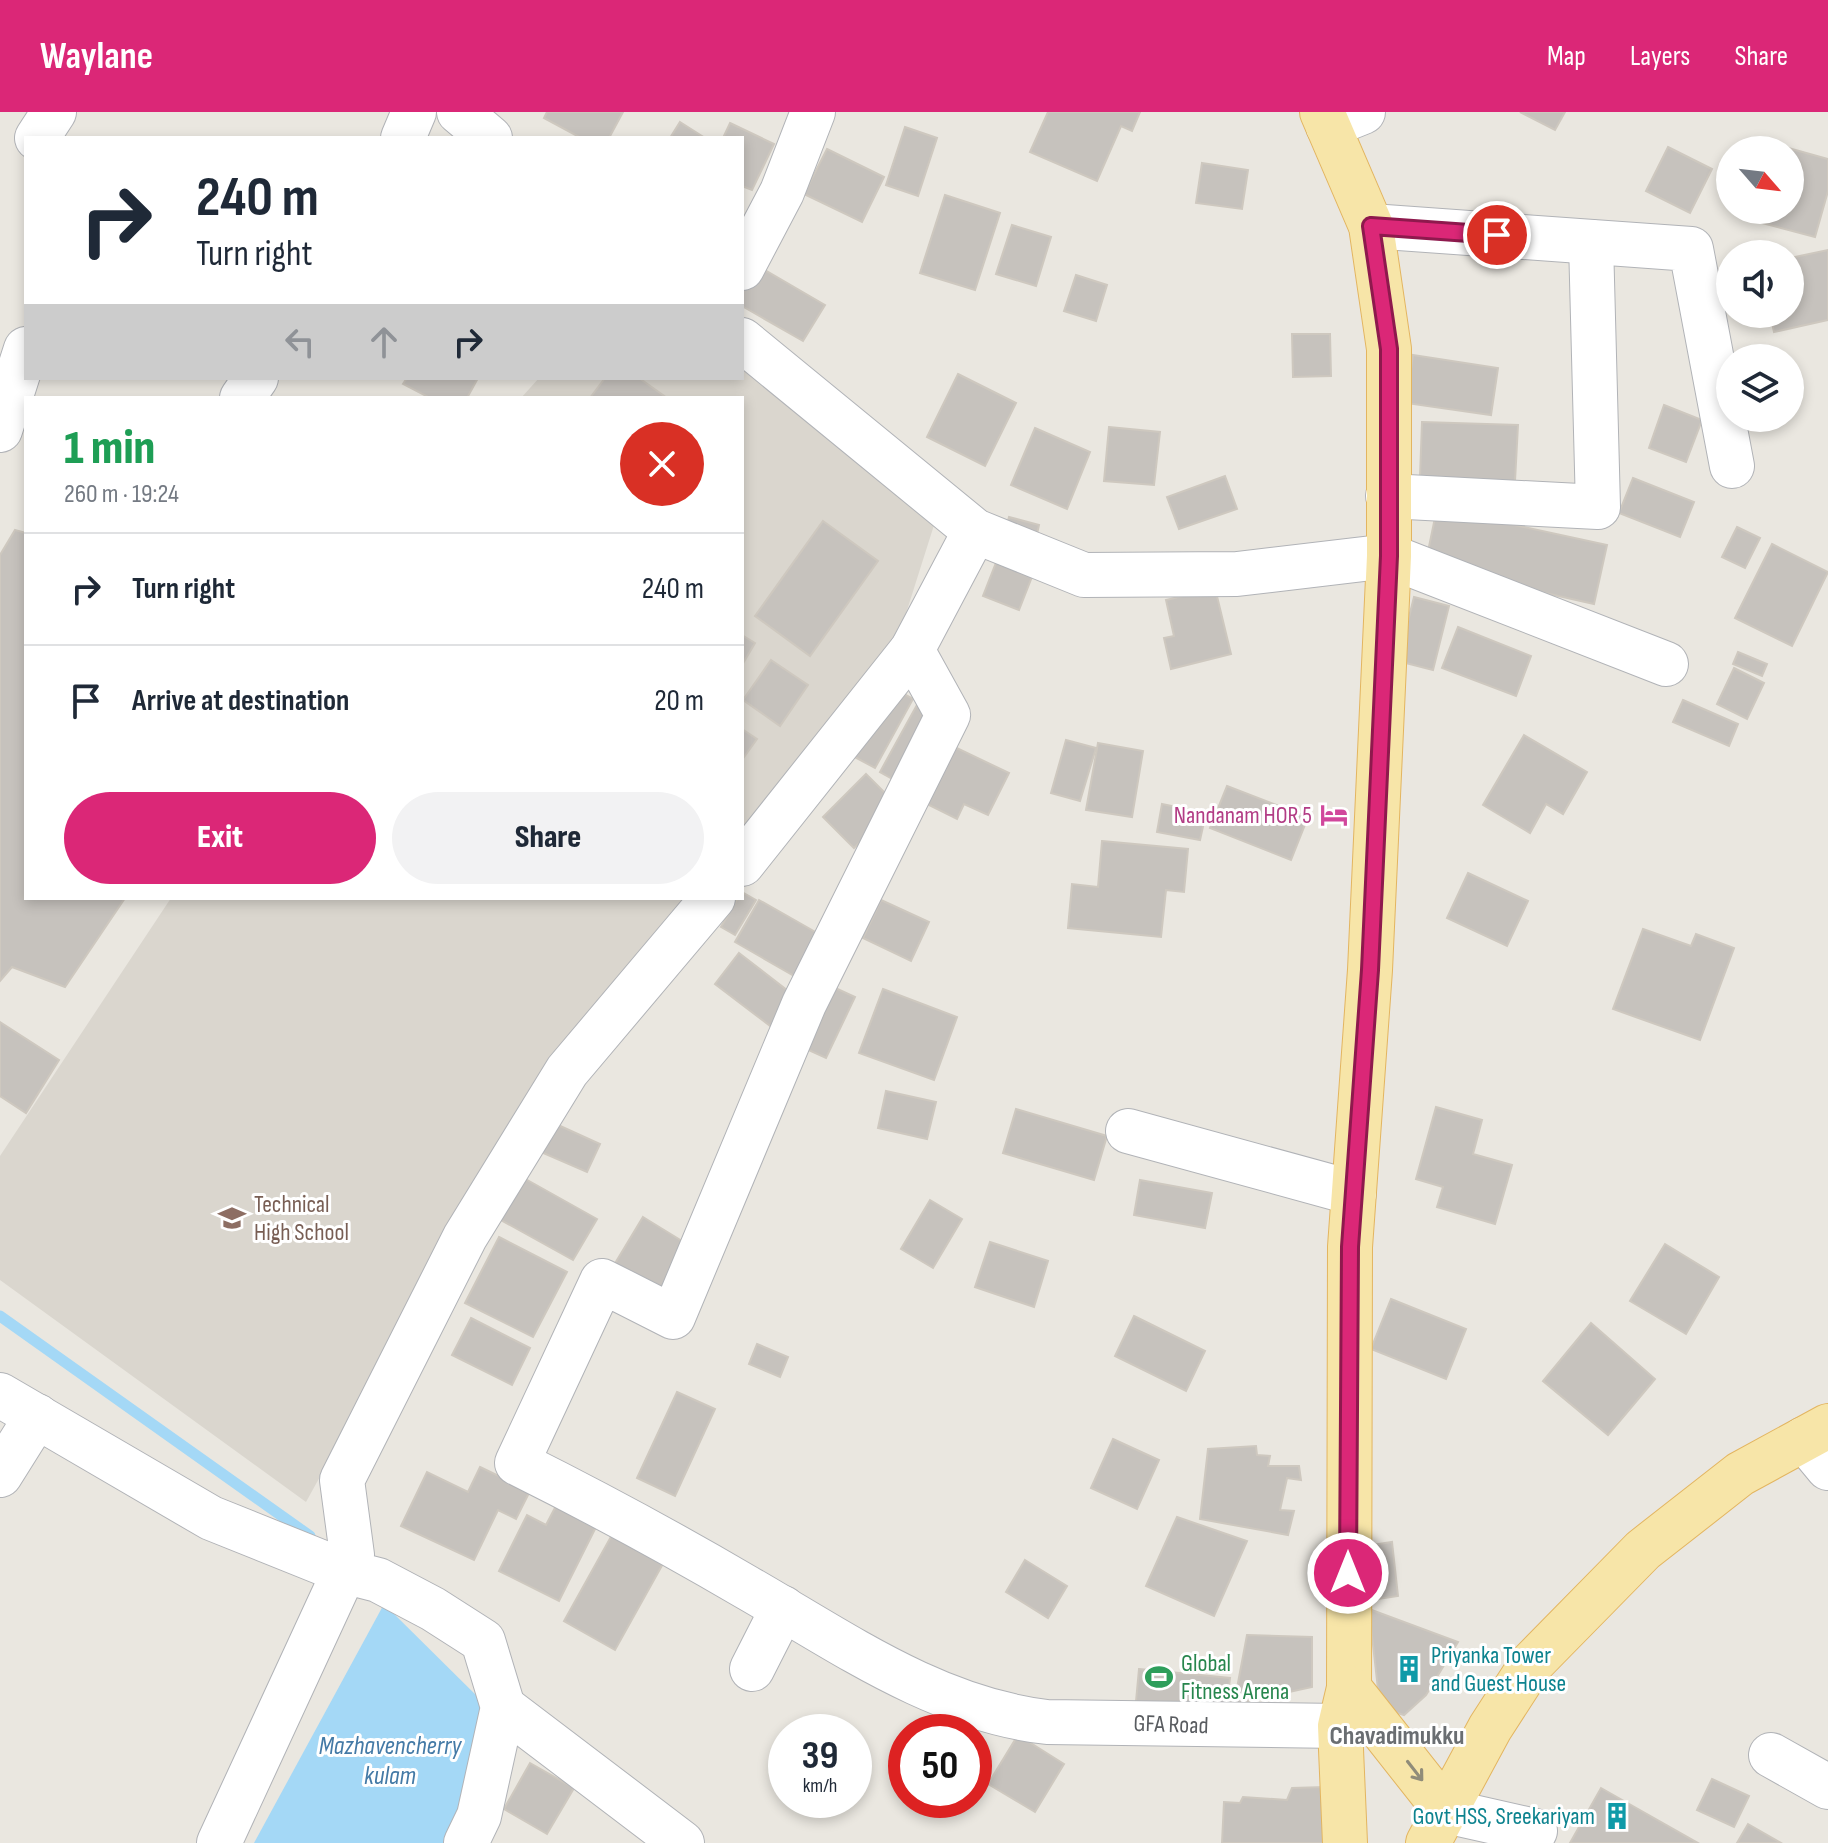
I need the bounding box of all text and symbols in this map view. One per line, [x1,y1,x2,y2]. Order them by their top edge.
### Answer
text: Waylane [40,34,153,79]
text: Map [1547,40,1586,73]
text: Layers [1630,40,1690,73]
text: Share [1734,40,1788,73]
north arrow [1716,136,1804,224]
map controls [1716,136,1804,432]
text: 240 m [196,165,319,232]
icon: right [64,168,168,272]
pin [1463,201,1531,269]
icon: arrive [1475,213,1519,257]
text: Turn right [196,233,313,276]
button: sound [1716,240,1804,328]
icon: left [278,320,322,364]
icon: ahead [362,320,406,364]
icon: right [446,320,490,364]
button: layers [1716,344,1804,432]
text: 1 min [64,420,155,477]
button: close [620,422,704,506]
text: 260 m · 19:24 [64,479,179,510]
icon: right [64,567,108,611]
text: Turn right [132,571,235,607]
text: 240 m [642,571,704,607]
icon: arrive [64,679,108,723]
text: Arrive at destination [132,683,349,719]
text: 20 m [654,683,704,719]
button: Exit [64,792,376,884]
button: Share [392,792,704,884]
hotel icon: Nandanam HOR 5 [1319,800,1349,830]
place label: Nandanam HOR 5 [1174,801,1312,830]
place label: Technical High School [254,1190,349,1247]
school or university icon: Technical High School [217,1203,247,1233]
position arrow [1306,1531,1390,1615]
place label: Priyanka Tower and Guest House [1431,1641,1566,1698]
place label: Global Fitness Arena [1181,1649,1289,1706]
building icon: Priyanka Tower and Guest House [1394,1654,1424,1684]
sports icon: Global Fitness Arena [1144,1662,1174,1692]
street label: GFA Road [1133,1709,1209,1740]
speed limit sign: 50 [888,1714,992,1818]
district label: Chavadimukku [1329,1721,1465,1752]
water label: Mazhavencherry kulam [319,1731,463,1792]
text: 39 [802,1732,838,1780]
one-way arrow [1406,1760,1423,1781]
text: km/h [803,1774,837,1798]
building icon: Govt HSS, Sreekariyam [1602,1801,1632,1831]
place label: Govt HSS, Sreekariyam [1412,1802,1595,1831]

